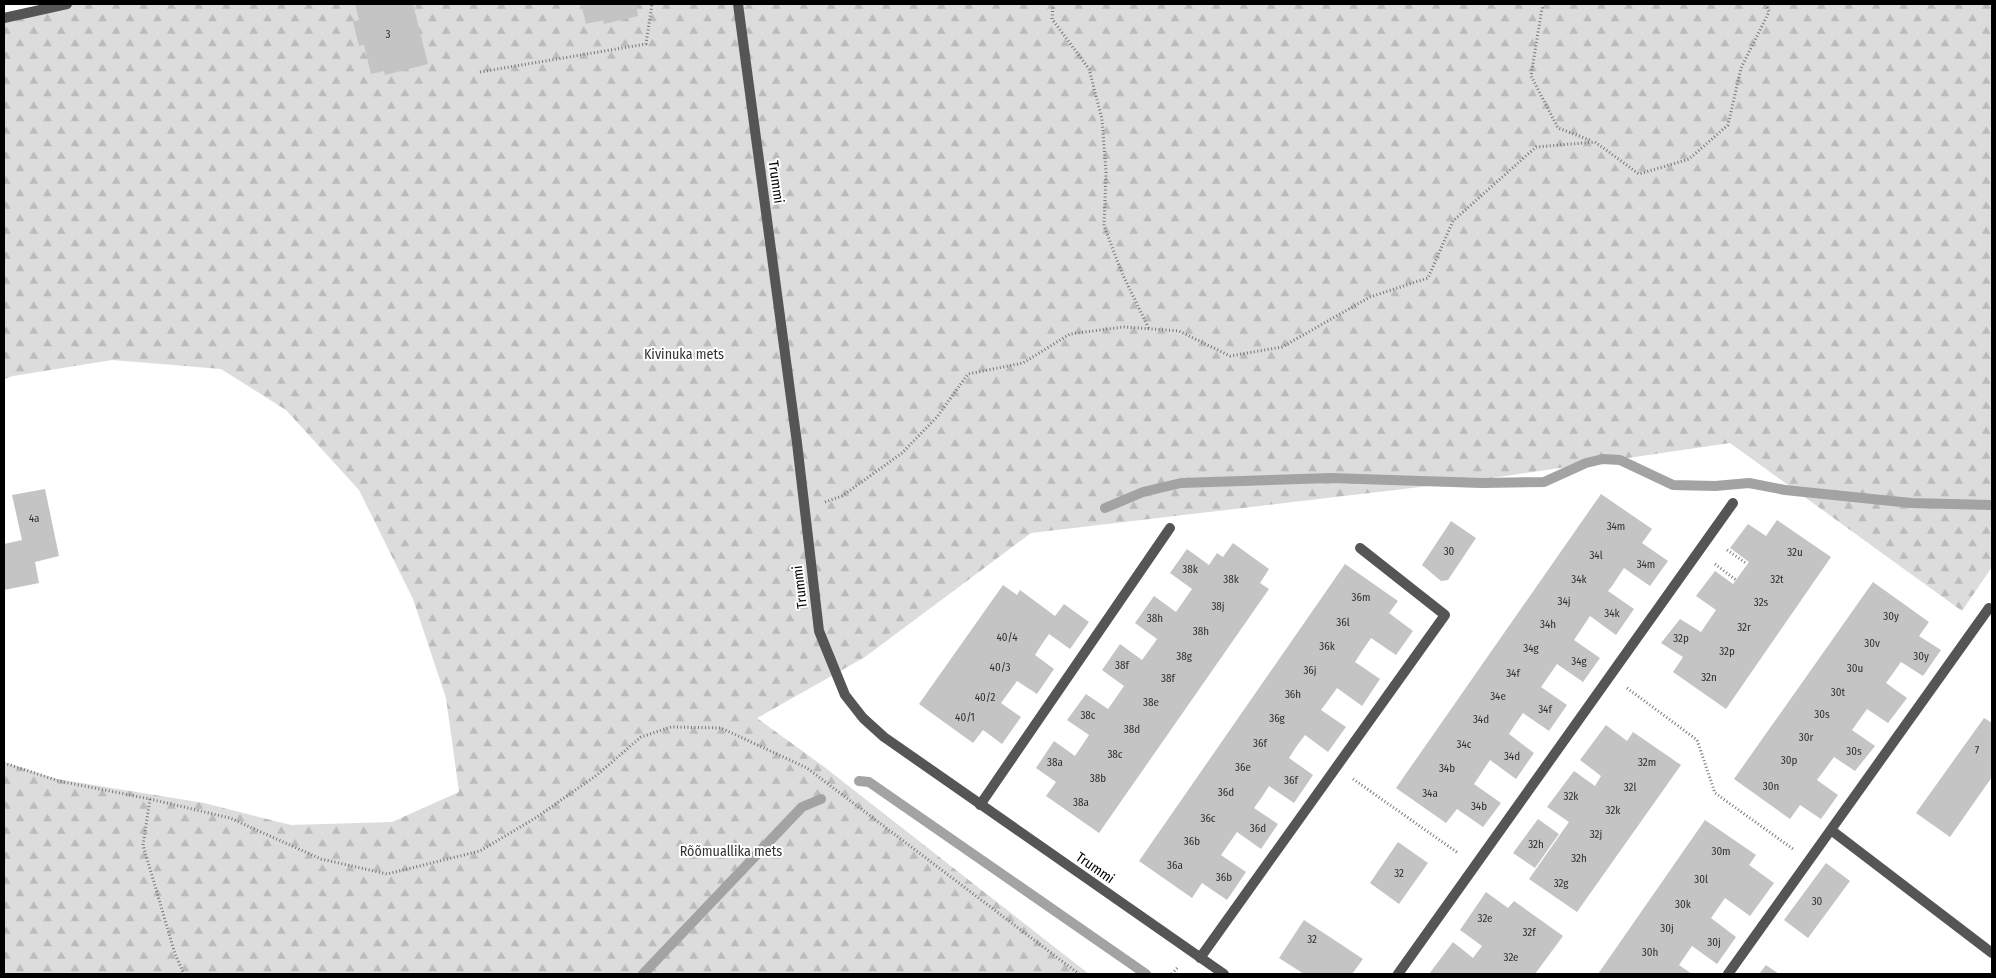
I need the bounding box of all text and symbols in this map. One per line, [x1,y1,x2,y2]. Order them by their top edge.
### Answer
house number: 3 [386,28,391,41]
street label: Trummi [765,159,787,205]
park label: Kivinuka mets [644,346,724,363]
house number: 4a [29,512,39,525]
house number: 34m [1607,520,1625,533]
house number: 30 [1444,545,1455,558]
house number: 32u [1787,546,1803,559]
house number: 34l [1589,549,1603,562]
house number: 34m [1637,558,1655,571]
house number: 38k [1182,563,1199,576]
street label: Trummi [789,564,811,610]
house number: 38k [1223,573,1240,586]
house number: 34k [1571,573,1588,586]
house number: 32t [1770,573,1784,586]
house number: 36m [1352,591,1370,604]
house number: 34j [1557,595,1571,608]
house number: 32s [1754,596,1769,609]
house number: 38j [1211,600,1225,613]
house number: 34k [1604,607,1621,620]
house number: 30y [1883,610,1899,623]
house number: 38h [1147,612,1163,625]
house number: 36l [1336,616,1350,629]
house number: 34h [1540,618,1556,631]
house number: 32r [1737,621,1751,634]
house number: 38h [1193,625,1209,638]
house number: 40/4 [997,631,1018,644]
house number: 32p [1673,632,1689,645]
house number: 30v [1864,637,1880,650]
house number: 36k [1319,640,1336,653]
house number: 34g [1523,642,1540,655]
house number: 32p [1719,645,1735,658]
house number: 38g [1176,650,1193,663]
house number: 30y [1913,650,1929,663]
house number: 34g [1571,655,1588,668]
house number: 38f [1115,659,1130,672]
house number: 40/3 [990,661,1010,674]
house number: 30u [1847,662,1863,675]
house number: 36j [1303,664,1317,677]
house number: 34f [1506,667,1520,680]
house number: 32n [1701,671,1717,684]
house number: 38f [1161,672,1176,685]
house number: 30t [1831,686,1846,699]
house number: 36h [1285,688,1301,701]
house number: 34e [1490,690,1506,703]
house number: 40/2 [975,691,995,704]
house number: 38e [1143,696,1159,709]
house number: 34f [1538,703,1552,716]
house number: 30s [1814,708,1830,721]
house number: 38c [1080,709,1096,722]
house number: 40/1 [955,711,975,724]
house number: 36g [1269,712,1286,725]
house number: 34d [1473,713,1489,726]
house number: 38d [1124,723,1140,736]
house number: 30r [1799,731,1813,744]
house number: 36f [1253,737,1268,750]
house number: 34c [1457,738,1472,751]
house number: 7 [1975,744,1980,757]
house number: 30s [1846,745,1862,758]
house number: 38c [1107,748,1123,761]
house number: 34d [1504,750,1520,763]
house number: 30p [1781,754,1797,767]
house number: 38a [1047,756,1063,769]
house number: 32m [1638,756,1656,769]
house number: 36e [1235,761,1251,774]
house number: 34b [1439,762,1455,775]
house number: 38b [1090,772,1106,785]
house number: 36f [1284,774,1299,787]
house number: 30n [1763,780,1779,793]
house number: 32l [1624,781,1636,794]
house number: 36d [1218,786,1234,799]
house number: 34a [1422,787,1438,800]
house number: 32k [1564,790,1579,803]
house number: 38a [1073,796,1089,809]
house number: 34b [1471,800,1487,813]
house number: 32k [1606,804,1621,817]
house number: 36c [1200,812,1216,825]
house number: 36d [1250,822,1266,835]
house number: 32j [1590,828,1602,841]
house number: 36b [1184,835,1200,848]
house number: 32h [1528,838,1544,851]
park label: Rõõmuallika mets [680,843,782,860]
house number: 30m [1711,845,1731,858]
street label: Trummi [1072,849,1118,887]
house number: 32h [1571,852,1587,865]
house number: 36a [1167,859,1183,872]
house number: 32 [1394,867,1404,880]
house number: 36b [1216,871,1232,884]
house number: 30l [1694,873,1708,886]
house number: 32g [1554,877,1569,890]
house number: 30 [1812,895,1823,908]
house number: 30k [1675,898,1692,911]
house number: 32e [1478,912,1492,925]
house number: 30j [1660,922,1674,935]
house number: 32f [1522,926,1536,939]
house number: 32 [1307,933,1317,946]
house number: 30j [1707,936,1721,949]
house number: 30h [1642,946,1658,959]
house number: 32e [1504,951,1518,964]

